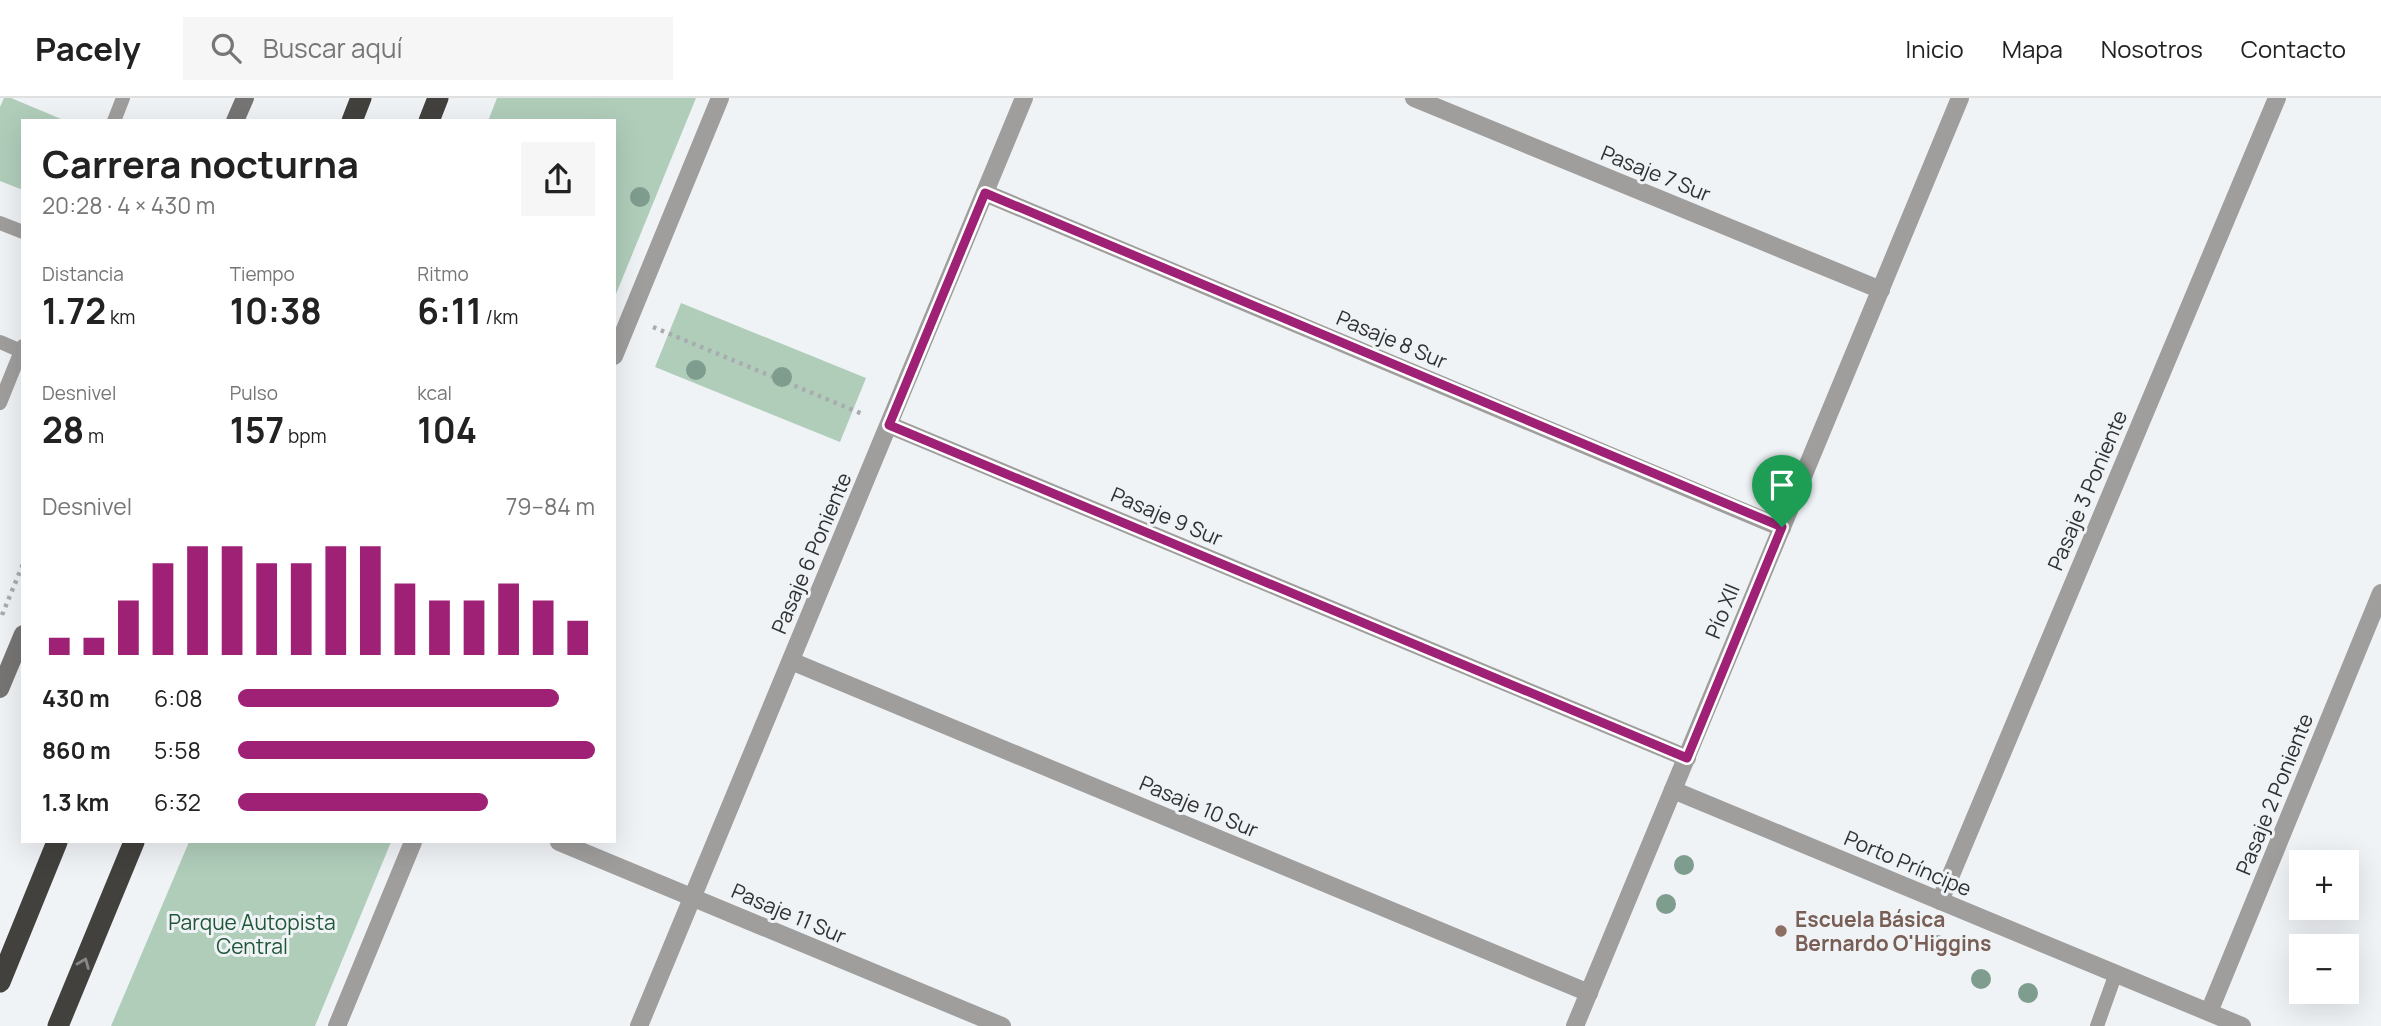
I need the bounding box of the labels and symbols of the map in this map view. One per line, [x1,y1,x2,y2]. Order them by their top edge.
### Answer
street label: Pasaje 7 Sur [1597,138,1715,208]
street label: Pasaje 8 Sur [1332,303,1452,375]
street label: Pasaje 3 Poniente [2041,406,2133,574]
pin [1752,455,1812,527]
street label: Pasaje 6 Poniente [764,468,858,638]
street label: Pasaje 9 Sur [1107,480,1227,552]
street label: Pío XII [1698,579,1746,643]
street label: Pasaje 2 Poniente [2229,709,2319,879]
street label: Pasaje 10 Sur [1135,768,1263,844]
street label: Porto Príncipe [1840,824,1976,902]
street label: Pasaje 11 Sur [727,876,851,950]
place label: Escuela Básica Bernardo O'Higgins [1795,905,1991,957]
park label: Parque Autopista Central [168,908,336,960]
marker: Escuela Básica Bernardo O'Higgins [1773,923,1789,939]
one-way arrow [76,957,90,969]

